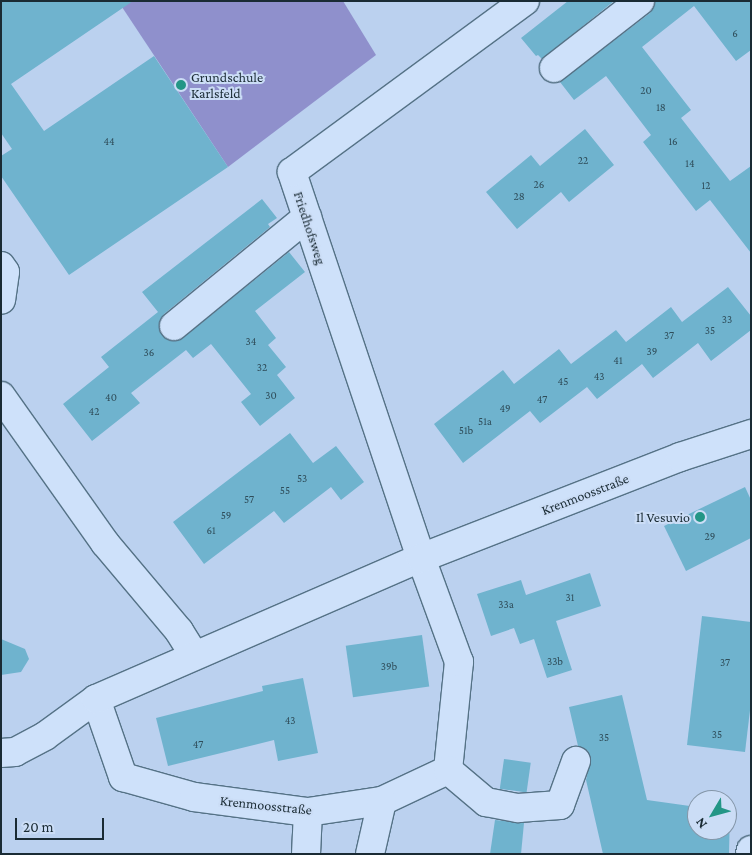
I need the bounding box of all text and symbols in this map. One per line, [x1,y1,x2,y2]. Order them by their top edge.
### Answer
house number: 6 [732,26,738,40]
place label: Grundschule Karlsfeld [191,69,263,102]
marker: Grundschule Karlsfeld [175,79,187,91]
house number: 20 [640,83,652,97]
house number: 18 [656,100,666,114]
house number: 44 [103,134,115,148]
house number: 16 [668,134,678,148]
house number: 22 [578,153,588,167]
house number: 14 [685,156,695,170]
house number: 26 [534,177,544,191]
house number: 12 [702,178,710,192]
street label: Friedhofsweg [290,189,330,267]
house number: 28 [513,189,525,203]
house number: 33 [722,312,732,326]
house number: 35 [705,323,715,337]
house number: 37 [664,328,674,342]
house number: 34 [246,334,256,348]
house number: 39 [647,344,657,358]
house number: 36 [144,345,154,359]
house number: 41 [613,353,623,367]
house number: 32 [257,360,267,374]
house number: 43 [594,369,604,383]
house number: 45 [558,374,568,388]
house number: 30 [265,388,277,402]
house number: 40 [105,390,117,404]
house number: 47 [537,392,547,406]
house number: 49 [499,401,511,415]
house number: 42 [89,404,99,418]
house number: 51a [478,414,492,428]
house number: 51b [459,423,473,437]
street label: Krenmoosstraße [539,470,631,518]
house number: 53 [297,471,307,485]
house number: 55 [280,483,290,497]
house number: 57 [244,492,254,506]
house number: 59 [221,508,231,522]
place label: Il Vesuvio [636,509,690,525]
marker: Il Vesuvio [694,511,706,523]
house number: 61 [206,523,216,537]
house number: 29 [705,529,715,543]
house number: 31 [566,590,574,604]
house number: 33a [498,597,514,611]
house number: 33b [547,654,563,668]
house number: 37 [720,655,730,669]
house number: 39b [381,659,397,673]
house number: 43 [285,713,295,727]
house number: 35 [712,727,722,741]
house number: 35 [599,730,609,744]
house number: 47 [193,737,203,751]
north arrow [687,790,737,840]
street label: Krenmoosstraße [219,792,313,818]
scale bar [18,808,106,840]
text: N [692,815,710,832]
text: 20 m [23,819,54,835]

